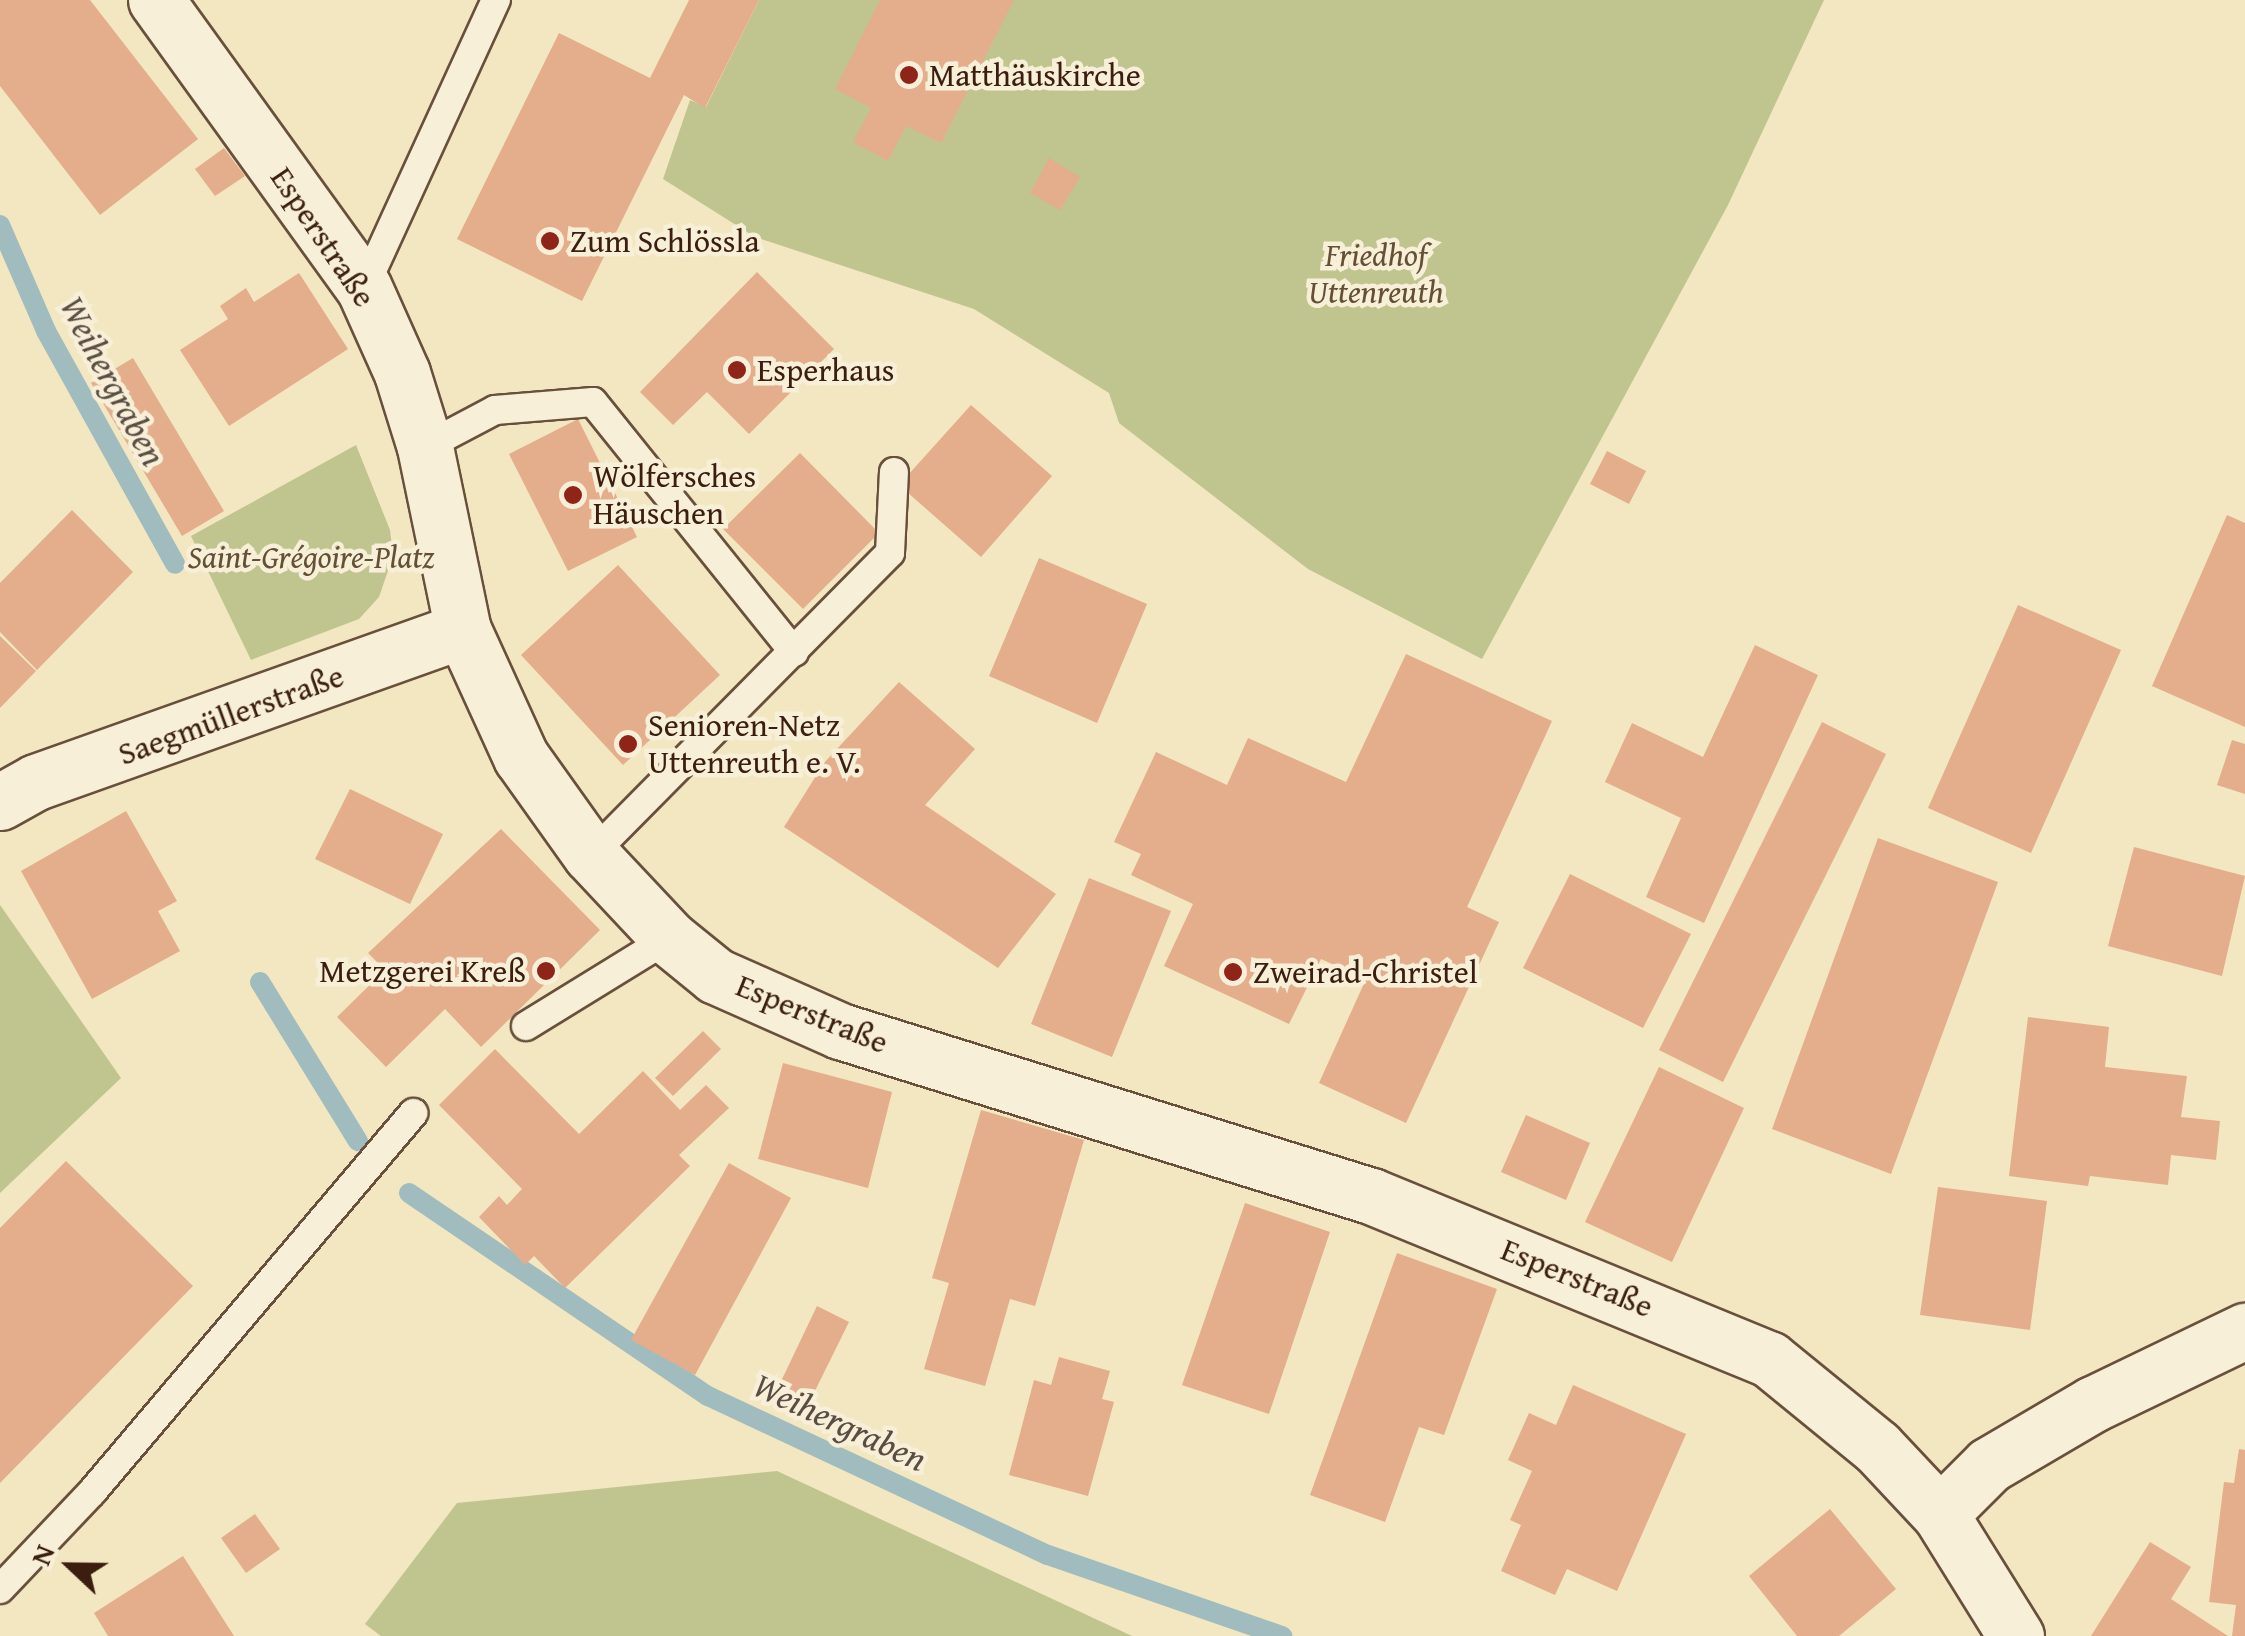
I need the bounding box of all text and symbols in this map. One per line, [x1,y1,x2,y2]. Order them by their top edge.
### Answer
place label: Matthäuskirche [929,56,1141,94]
marker: Matthäuskirche [898,64,920,86]
street label: Esperstraße [262,160,384,314]
place label: Zum Schlössla [570,222,760,260]
marker: Zum Schlössla [539,230,561,252]
park label: Friedhof Uttenreuth [1308,237,1444,312]
water label: Weihergraben [51,289,175,473]
place label: Esperhaus [757,351,894,389]
marker: Esperhaus [726,359,748,381]
place label: Wölfersches Häuschen [593,458,756,533]
marker: Wölfersches Häuschen [562,484,584,506]
park label: Saint-Grégoire-Platz [188,538,434,576]
street label: Saegmüllerstraße [113,656,349,774]
place label: Senioren-Netz Uttenreuth e. V. [648,707,860,782]
marker: Senioren-Netz Uttenreuth e. V. [617,733,639,755]
place label: Metzgerei Kreß [319,952,526,990]
place label: Zweirad-Christel [1253,953,1478,991]
marker: Metzgerei Kreß [535,960,557,982]
marker: Zweirad-Christel [1222,961,1244,983]
street label: Esperstraße [731,966,893,1062]
street label: Esperstraße [1496,1230,1658,1326]
water label: Weihergraben [747,1364,933,1480]
north arrow [20,1516,120,1616]
text: N [19,1538,64,1571]

